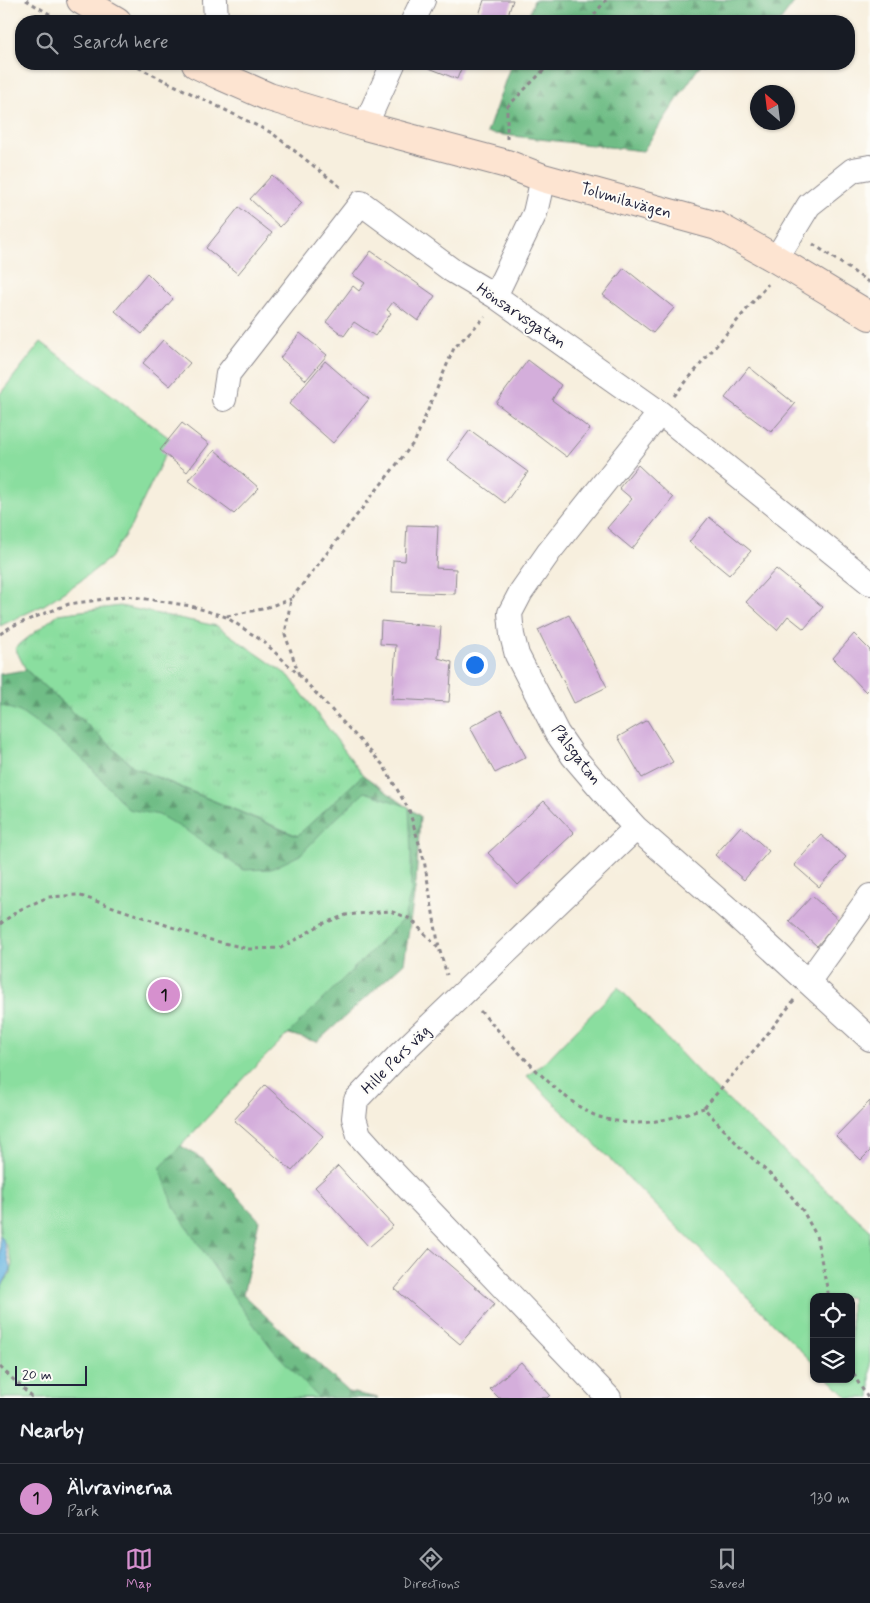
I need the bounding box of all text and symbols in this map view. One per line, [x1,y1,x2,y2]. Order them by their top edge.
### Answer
search box [15,15,855,70]
icon: search [33,29,61,57]
text: Search here [73,30,169,55]
north arrow [750,85,795,130]
street label: Tolvmilavägen [578,178,674,224]
street label: Hönsarvsgatan [472,278,570,355]
your location [462,652,488,678]
street label: Pålsgatan [546,720,606,790]
pin: 1 [148,976,180,1014]
street label: Hille Pers väg [357,1021,435,1099]
map controls [810,1293,855,1383]
button: locate [810,1293,855,1338]
button: layers [810,1338,855,1383]
scale bar [15,1363,88,1386]
text: 20 m [22,1366,52,1384]
text: Nearby [20,1417,84,1445]
text: Älvravinerna [67,1476,173,1501]
text: 1 [32,1488,40,1509]
text: 130 m [809,1488,850,1509]
text: Park [67,1501,99,1522]
tab: Map [125,1545,153,1593]
tab: Directions [403,1545,460,1593]
tab: Saved [710,1545,745,1593]

